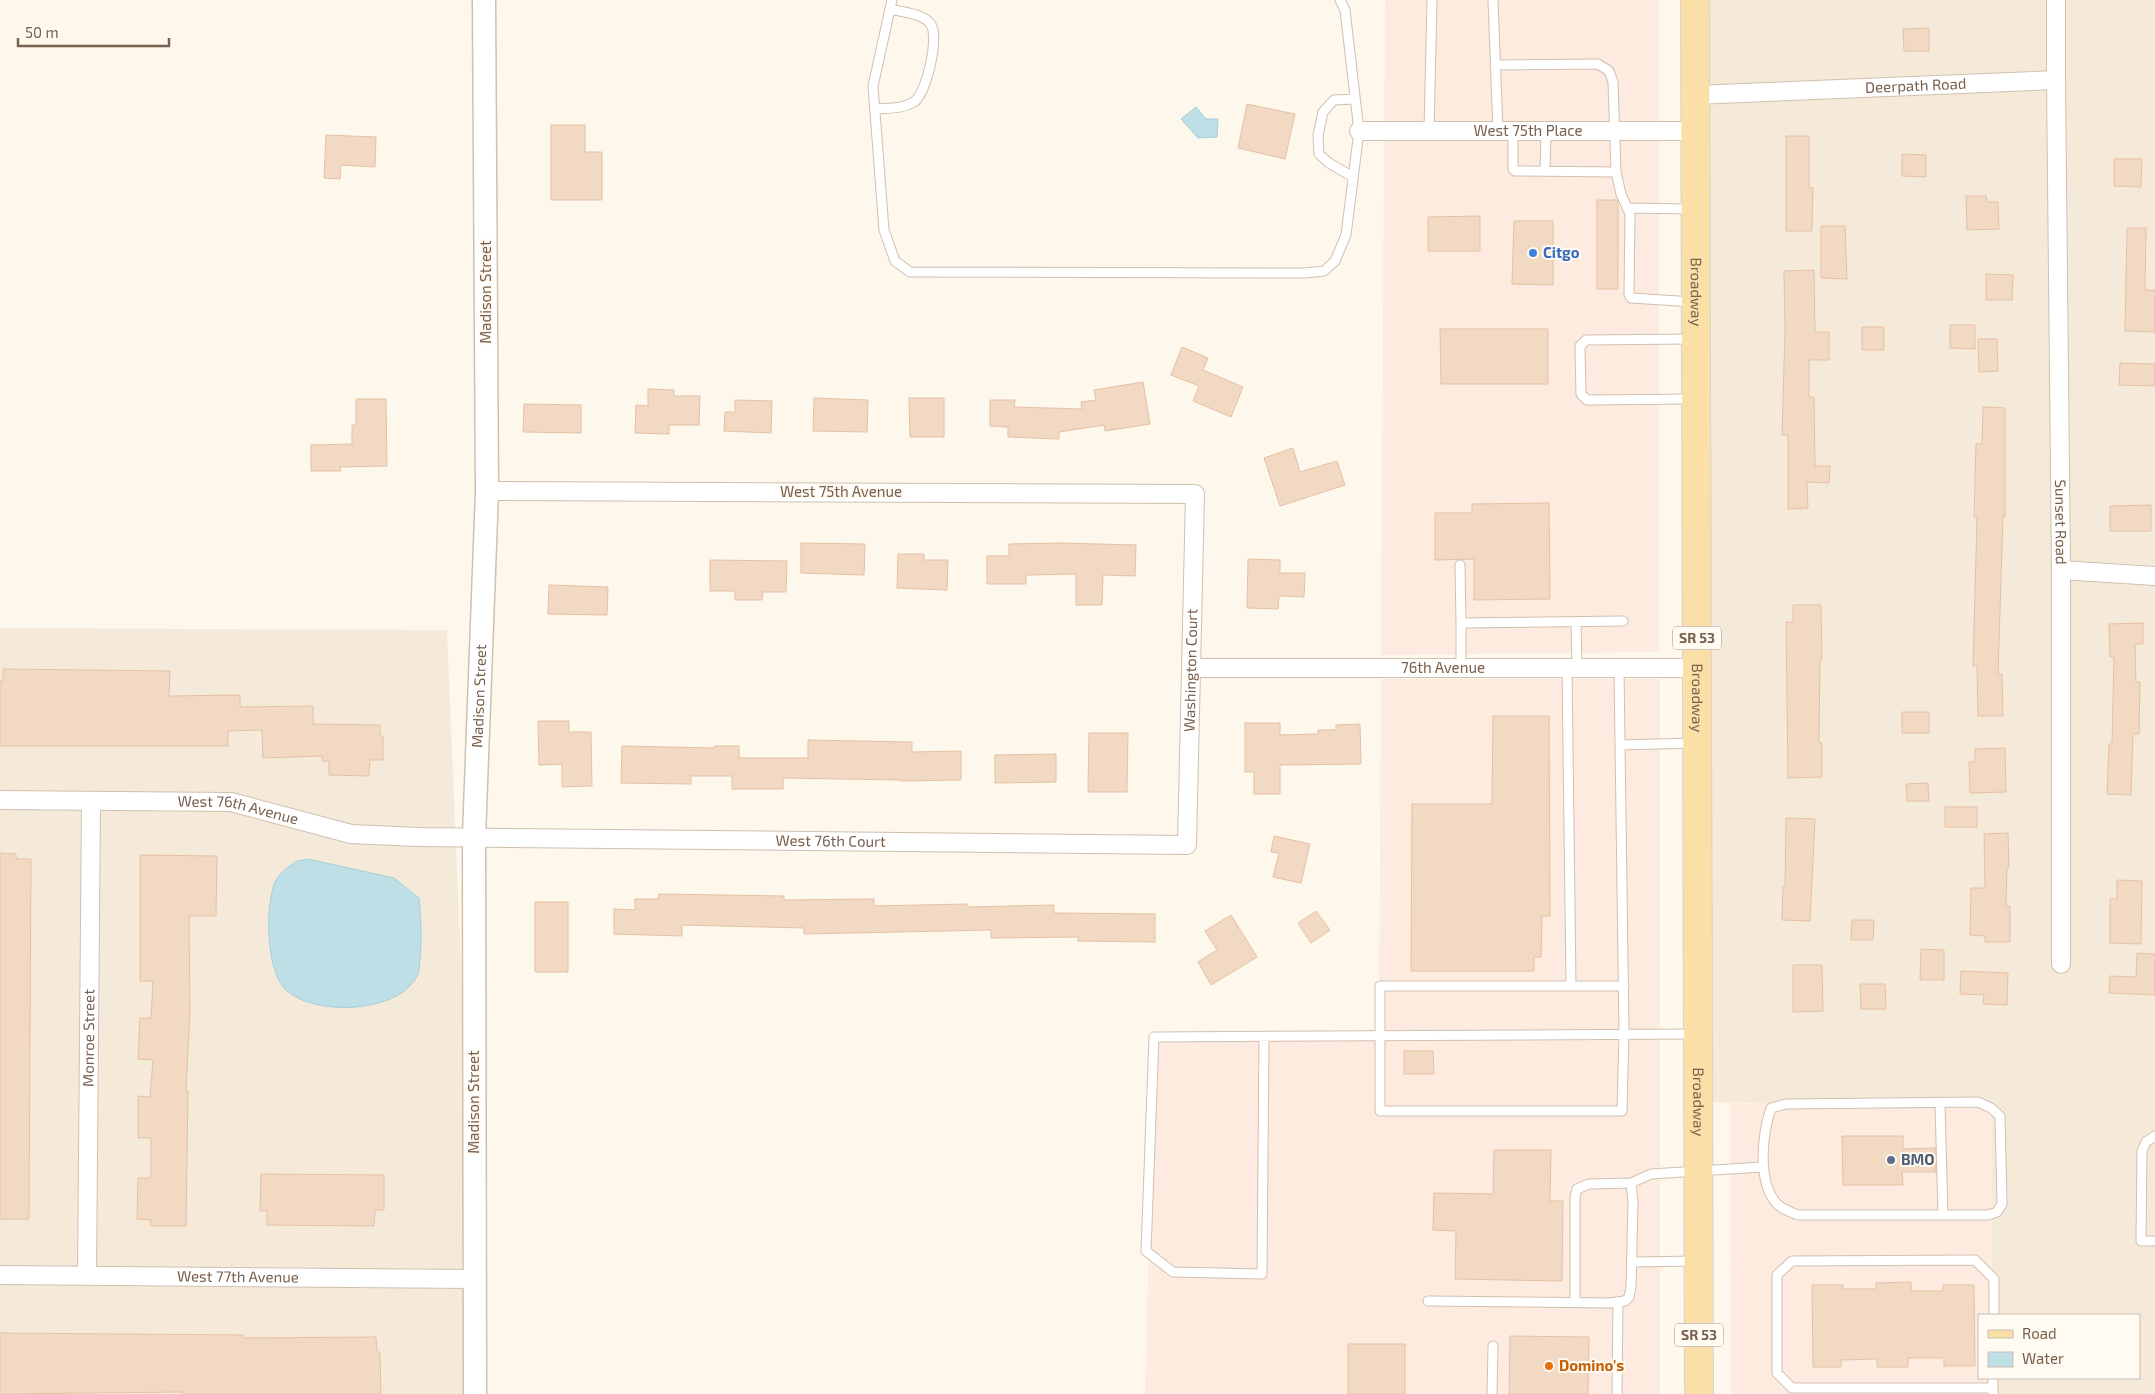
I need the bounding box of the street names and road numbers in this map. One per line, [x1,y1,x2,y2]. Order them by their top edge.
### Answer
street label: Deerpath Road [1865,74,1967,96]
street label: West 75th Place [1473,121,1583,139]
street label: Madison Street [476,240,494,344]
street label: Broadway [1688,257,1706,327]
street label: Sunset Road [2052,479,2071,565]
street label: West 75th Avenue [780,482,902,500]
street label: Washington Court [1180,608,1200,732]
road number: SR 53 [1673,626,1721,650]
street label: Madison Street [467,644,489,748]
street label: 76th Avenue [1401,658,1485,676]
street label: Broadway [1689,663,1707,733]
street label: West 76th Avenue [178,792,301,828]
street label: West 76th Court [776,831,886,850]
street label: Monroe Street [79,989,97,1087]
street label: Madison Street [464,1050,482,1154]
street label: Broadway [1690,1067,1708,1137]
street label: West 77th Avenue [177,1266,299,1286]
road number: SR 53 [1675,1324,1723,1346]

